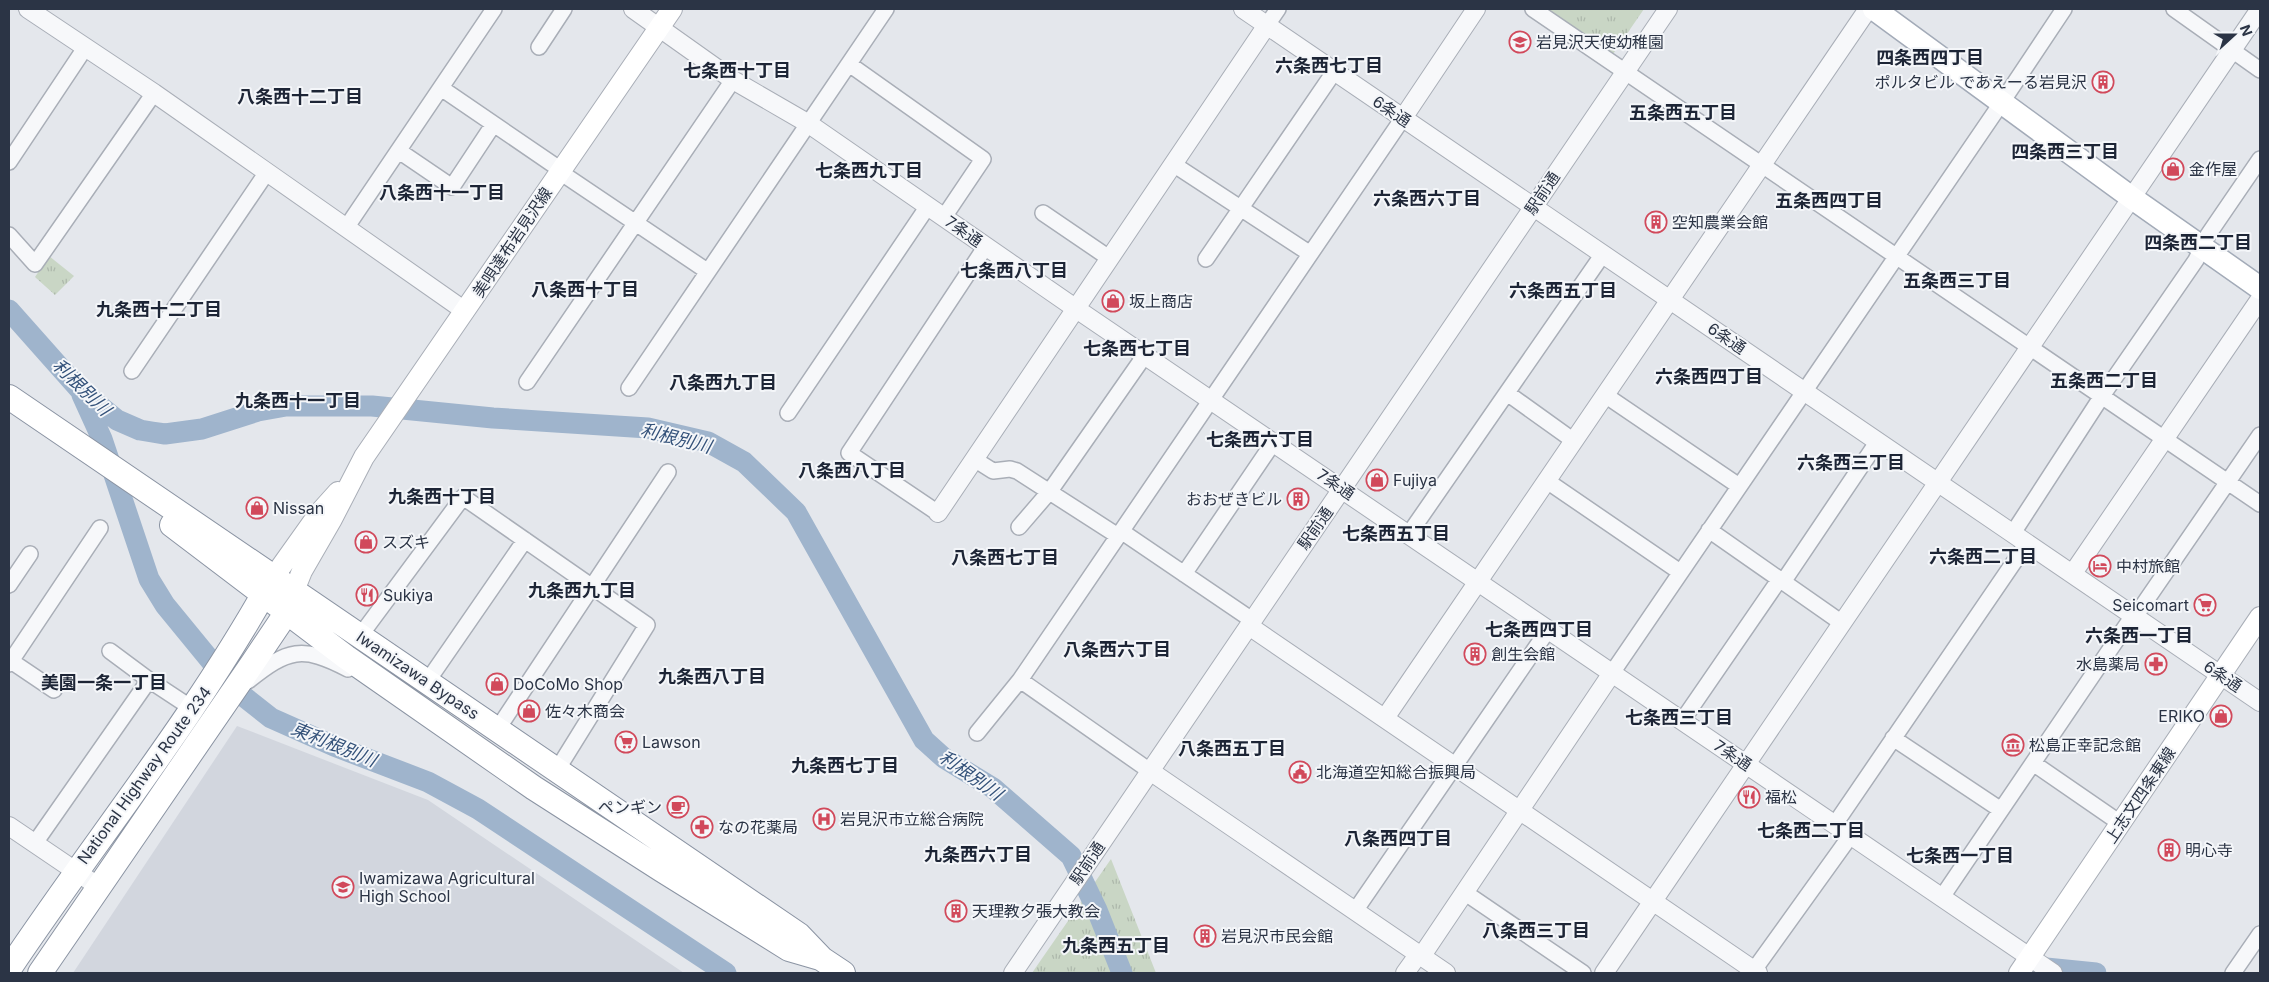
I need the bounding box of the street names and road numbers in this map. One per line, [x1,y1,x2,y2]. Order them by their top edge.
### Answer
street label: 6条通 [1369,91,1415,131]
street label: 駅前通 [1520,168,1564,218]
street label: 美唄達布岩見沢線 [468,183,556,301]
street label: 7条通 [941,211,987,251]
street label: 6条通 [1704,318,1750,358]
street label: 7条通 [1313,464,1359,504]
street label: 駅前通 [1293,503,1337,553]
street label: Iwamizawa Bypass [353,626,483,724]
street label: 6条通 [2200,656,2246,696]
street label: National Highway Route 234 [73,682,215,868]
street label: 7条通 [1710,735,1756,775]
street label: 上志文四条東線 [2100,743,2180,847]
street label: 駅前通 [1065,838,1109,888]

